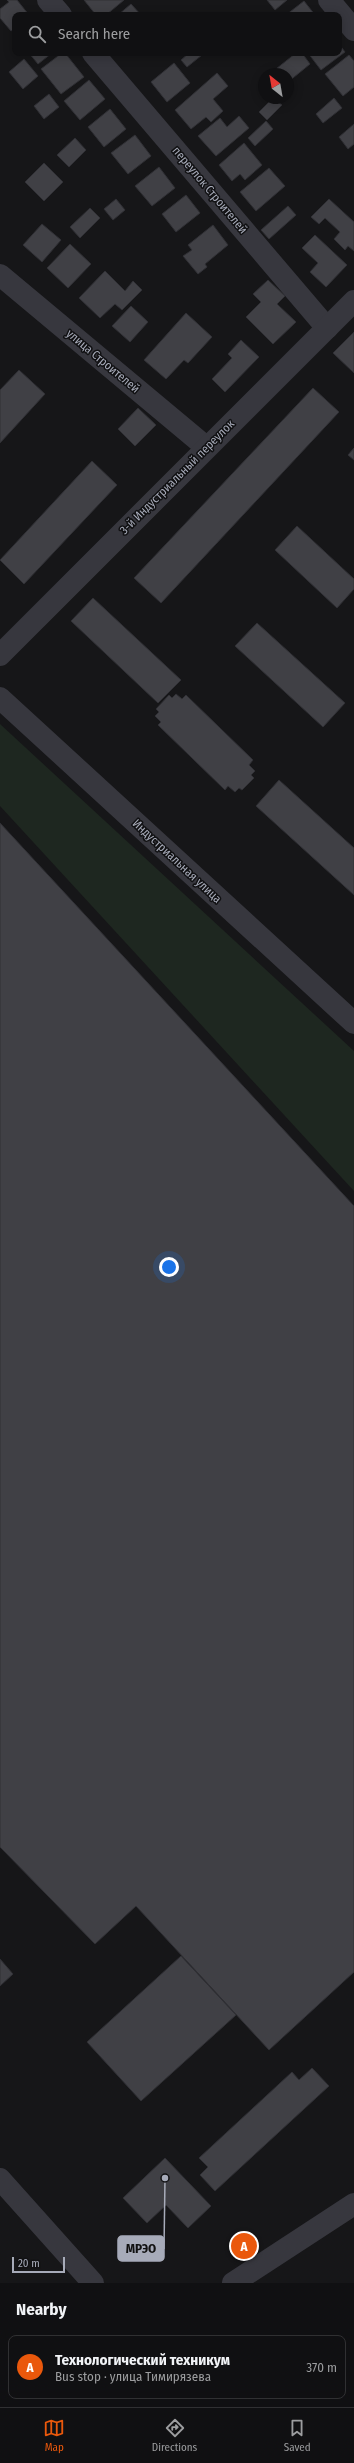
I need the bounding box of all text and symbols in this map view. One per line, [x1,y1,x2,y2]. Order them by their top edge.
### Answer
search box [12,12,342,56]
icon: search [26,23,48,45]
text: Search here [58,25,130,43]
north arrow [258,68,294,104]
street label: переулок Строителей [170,144,250,236]
street label: улица Строителей [64,326,142,396]
street label: 3-й Индустриальный переулок [117,417,237,537]
street label: Индустриальная улица [130,816,224,906]
your location [159,1257,179,1277]
pin: A [231,2231,257,2261]
callout: МРЭО [118,2236,164,2261]
text: МРЭО [126,2241,156,2256]
scale bar [12,2255,65,2274]
text: 20 m [18,2257,40,2270]
text: Nearby [16,2299,67,2320]
text: Технологический техникум [55,2351,230,2369]
text: A [26,2360,34,2375]
text: 370 m [306,2360,337,2375]
text: Bus stop · улица Тимирязева [55,2369,211,2384]
tab: Map [43,2417,65,2454]
tab: Directions [152,2417,197,2454]
tab: Saved [284,2417,311,2454]

